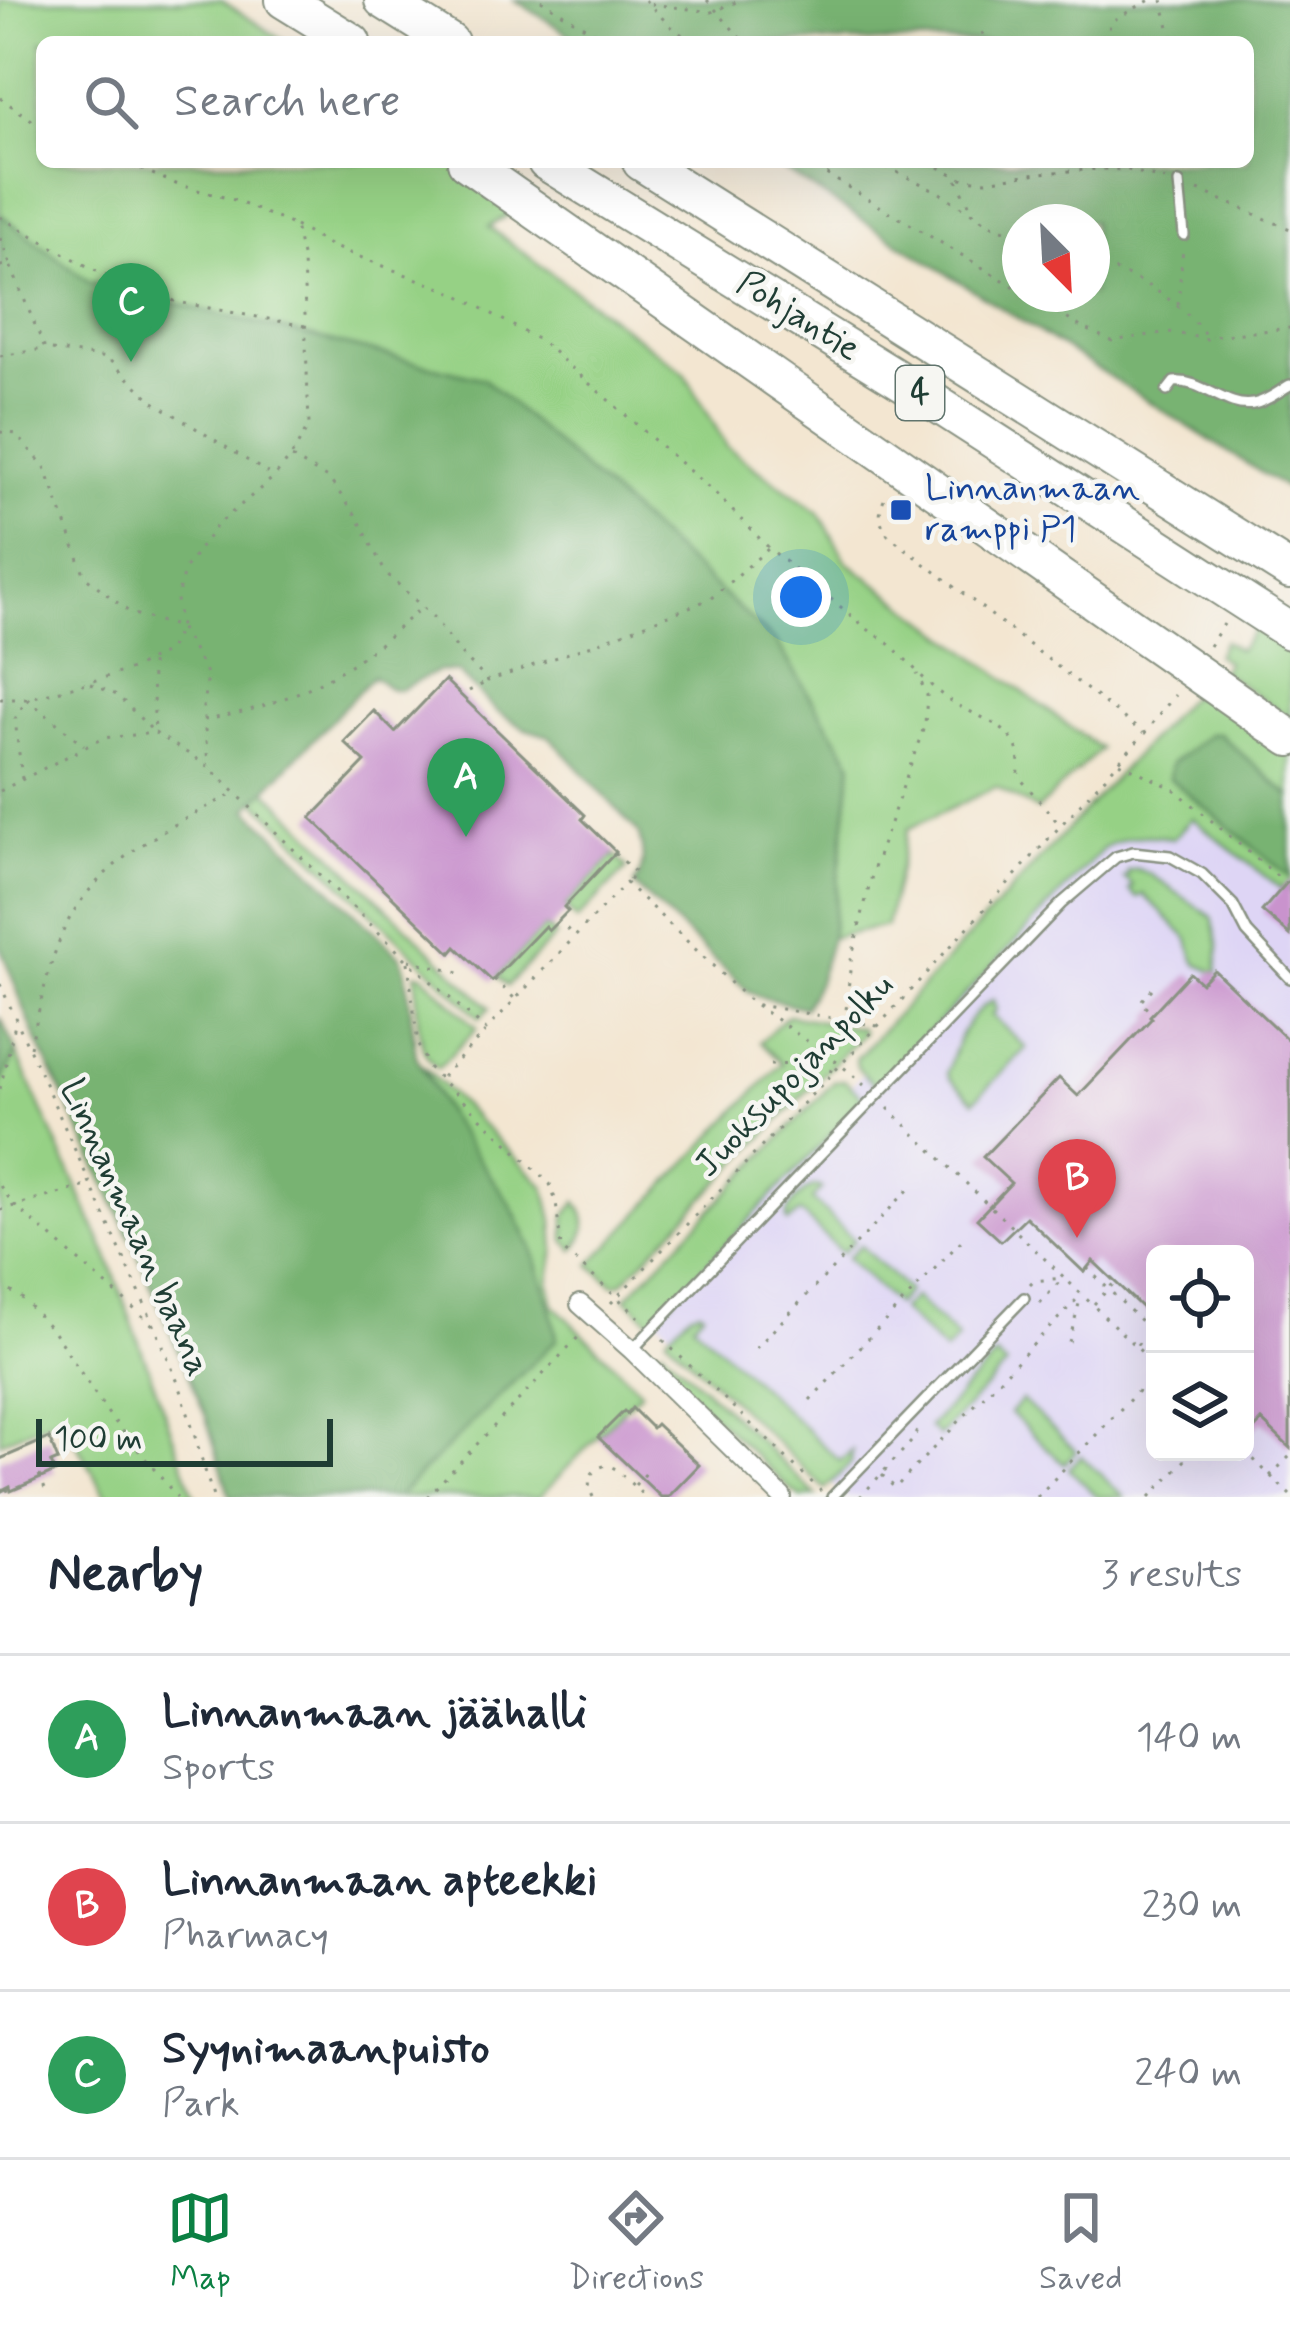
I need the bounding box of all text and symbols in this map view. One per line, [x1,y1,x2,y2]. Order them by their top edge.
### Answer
search box [36,36,1254,168]
icon: search [78,69,144,135]
text: Search here [174,73,401,132]
north arrow [1002,204,1110,312]
street label: Pohjantie [727,261,869,373]
pin: C [92,263,170,362]
road number: 4 [896,366,944,420]
place label: Linnanmaan ramppi P1 [925,466,1140,554]
marker: Linnanmaan ramppi P1 [888,497,914,523]
your location [771,567,831,627]
pin: A [427,738,505,837]
street label: Juoksupojanpolku [685,964,905,1188]
street label: Linnanmaan baana [47,1072,221,1384]
pin: B [1038,1139,1116,1238]
map controls [1146,1245,1254,1461]
button: locate [1146,1245,1254,1353]
button: layers [1146,1353,1254,1461]
scale bar [36,1413,333,1466]
text: 100 m [54,1418,143,1462]
text: Nearby [48,1542,203,1608]
text: 3 results [1101,1550,1242,1601]
text: Linnanmaan jäähalli [162,1684,587,1743]
text: A [74,1713,100,1764]
text: 140 m [1136,1713,1242,1764]
text: Sports [162,1743,275,1794]
text: Linnanmaan apteekki [162,1852,597,1911]
text: B [75,1881,99,1932]
text: 230 m [1141,1881,1242,1932]
text: Pharmacy [162,1911,329,1962]
text: Syynimaanpuisto [162,2020,490,2079]
text: C [73,2049,101,2100]
text: 240 m [1134,2049,1242,2100]
text: Park [162,2079,240,2130]
tab: Map [167,2185,233,2301]
tab: Directions [568,2185,704,2301]
tab: Saved [1039,2185,1123,2301]

